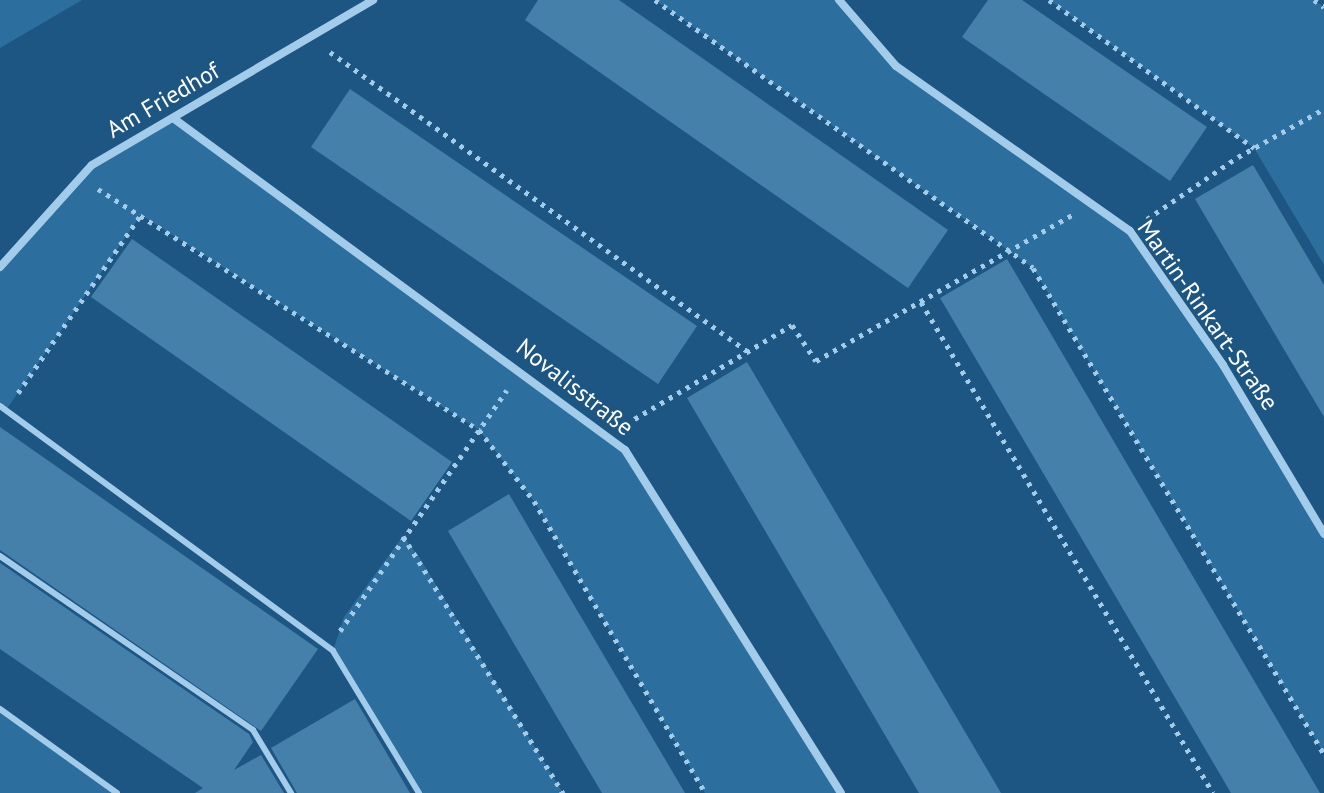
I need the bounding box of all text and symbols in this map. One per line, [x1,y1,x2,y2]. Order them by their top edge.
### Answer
street label: Am Friedhof [102,56,224,144]
street label: Martin-Rinkart-Straße [1132,214,1284,416]
street label: Novalisstraße [511,332,639,442]

